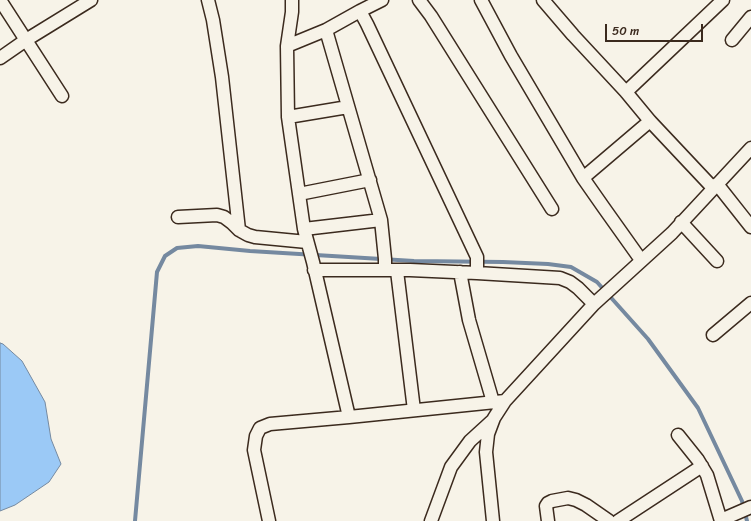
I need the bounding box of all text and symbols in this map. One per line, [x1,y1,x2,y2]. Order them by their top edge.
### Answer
scale bar [607,16,705,42]
text: 50 m [612,20,639,42]

